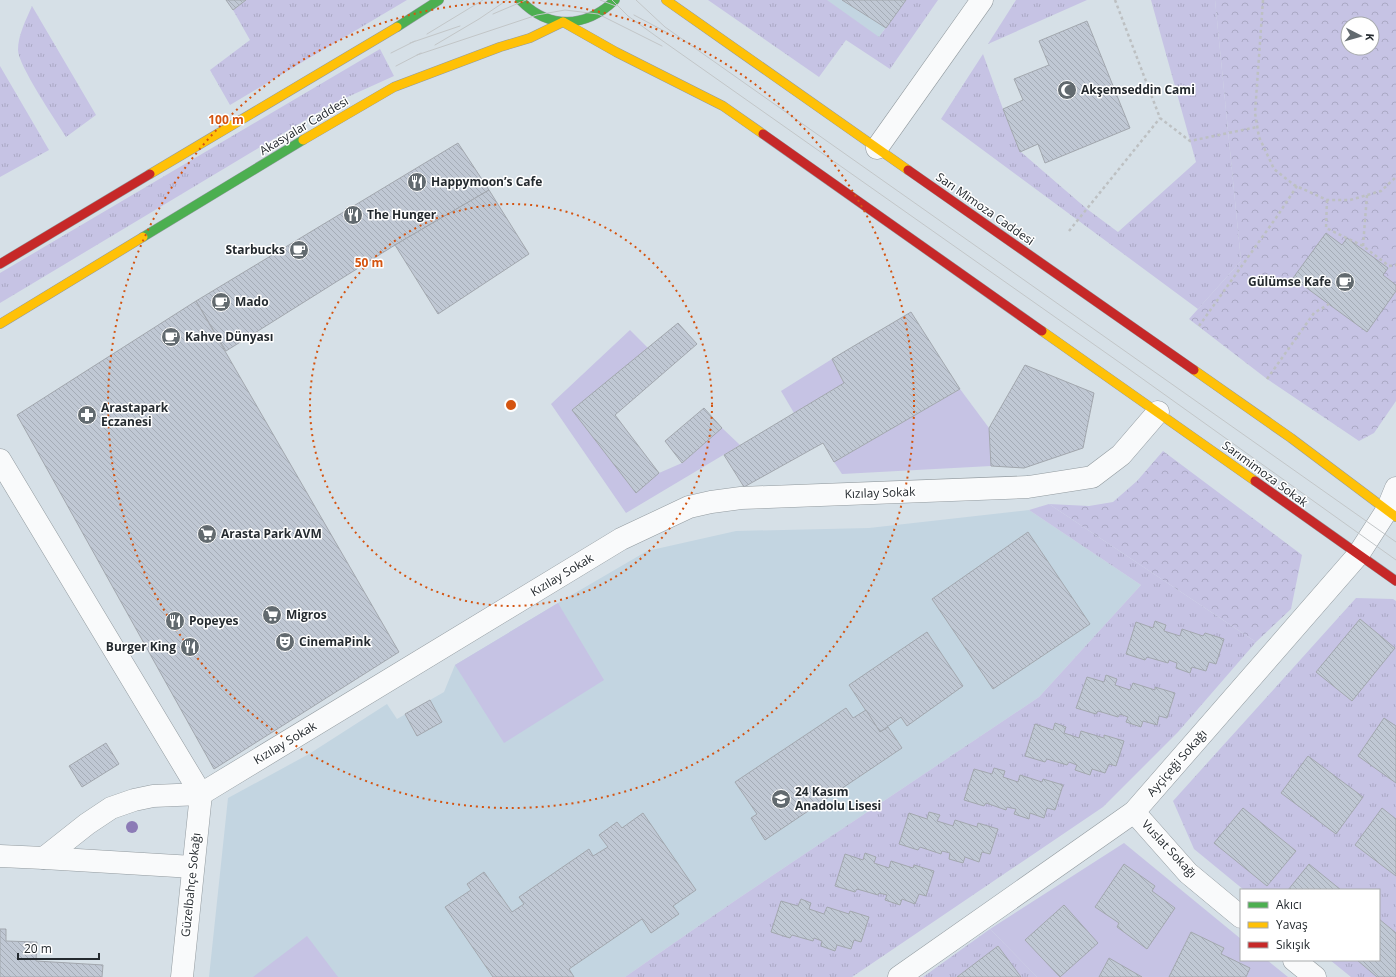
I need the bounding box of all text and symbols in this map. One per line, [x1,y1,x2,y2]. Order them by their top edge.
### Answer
north arrow [1340,16,1380,56]
text: K [1363,33,1378,42]
mosque icon: Akşemseddin Cami [1056,79,1078,101]
place label: Akşemseddin Cami [1081,81,1195,98]
street label: Akasyalar Caddesi [256,92,351,159]
text: 100 m [208,111,244,128]
street label: Sarı Mimoza Caddesi [933,168,1038,249]
restaurant icon: Happymoon’s Cafe [406,171,428,193]
place label: Happymoon’s Cafe [431,173,542,190]
restaurant icon: The Hunger [342,204,364,226]
place label: The Hunger [367,206,437,223]
cafe icon: Starbucks [288,239,310,261]
place label: Starbucks [225,241,285,258]
text: 50 m [355,254,383,271]
cafe icon: Gülümse Kafe [1334,271,1356,293]
place label: Gülümse Kafe [1248,273,1331,290]
cafe icon: Mado [210,291,232,313]
place label: Mado [235,293,269,310]
cafe icon: Kahve Dünyası [160,326,182,348]
place label: Kahve Dünyası [185,328,274,345]
centre of rings [504,398,518,412]
place label: Arastapark Eczanesi [101,399,169,430]
pharmacy icon: Arastapark Eczanesi [76,404,98,426]
street label: Sarımimoza Sokak [1219,437,1312,511]
street label: Kızılay Sokak [844,483,916,502]
supermarket icon: Arasta Park AVM [196,523,218,545]
place label: Arasta Park AVM [221,525,322,542]
street label: Kızılay Sokak [527,549,597,600]
supermarket icon: Migros [261,604,283,626]
place label: Migros [286,606,327,623]
restaurant icon: Popeyes [164,610,186,632]
place label: Popeyes [189,612,239,629]
theatre icon: CinemaPink [274,631,296,653]
place label: CinemaPink [299,633,371,650]
restaurant icon: Burger King [179,636,201,658]
place label: Burger King [106,638,176,655]
street label: Kızılay Sokak [250,717,320,768]
street label: Ayçiçeği Sokağı [1143,725,1211,800]
place label: 24 Kasım Anadolu Lisesi [795,783,881,814]
school or university icon: 24 Kasım Anadolu Lisesi [770,788,792,810]
street label: Vuslat Sokağı [1138,816,1201,881]
street label: Güzelbahçe Sokağı [177,832,204,938]
legend [1240,889,1380,961]
text: Akıcı [1276,896,1302,913]
text: Yavaş [1276,916,1308,933]
scale bar [18,935,99,961]
text: Sıkışık [1276,936,1311,953]
text: 20 m [24,940,52,957]

